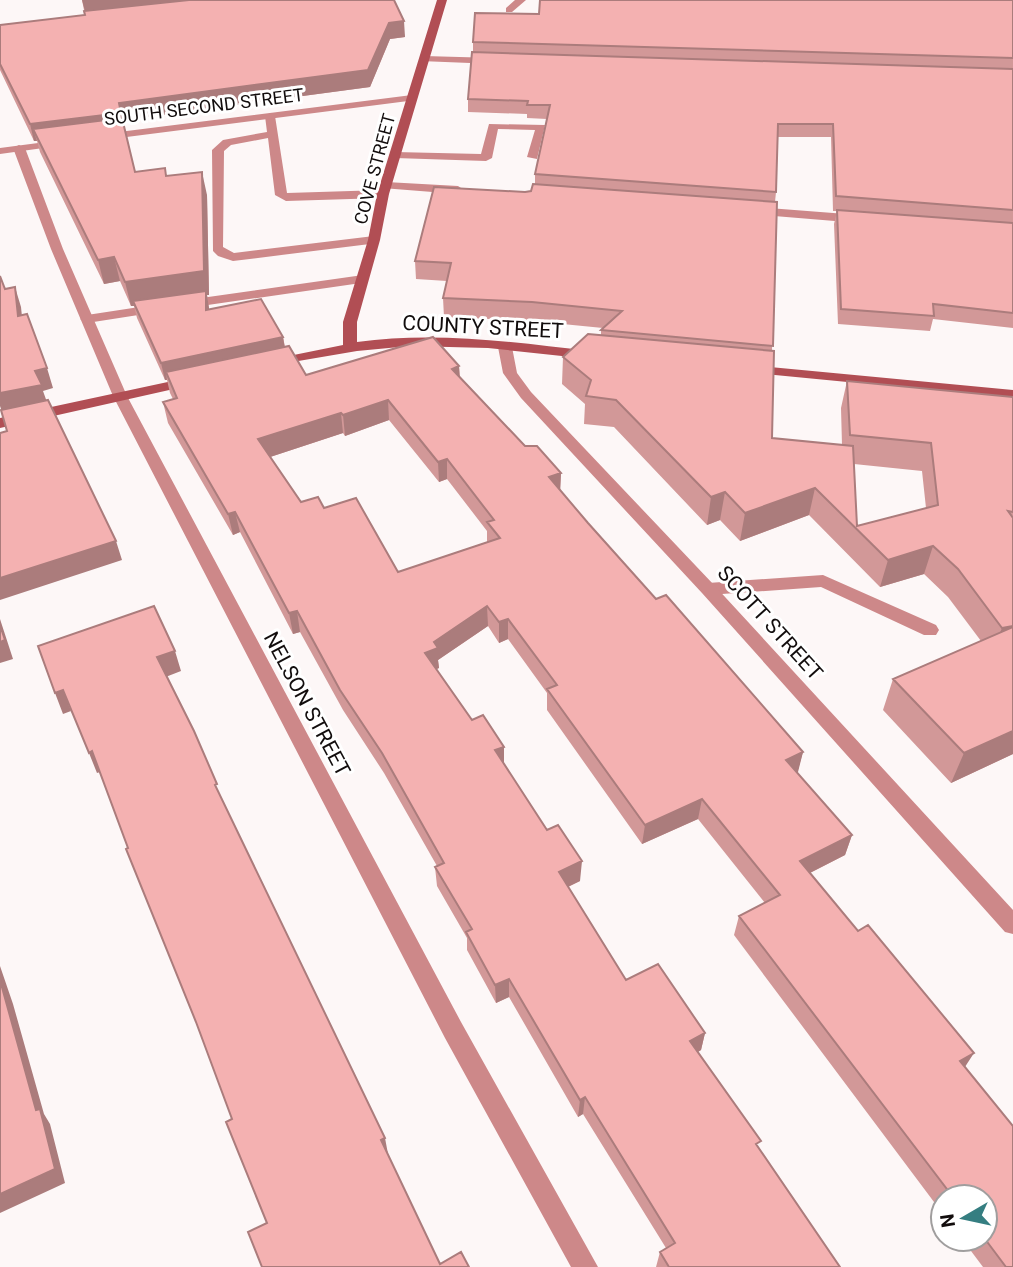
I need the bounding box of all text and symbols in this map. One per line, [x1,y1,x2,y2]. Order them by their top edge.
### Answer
street label: SOUTH SECOND STREET [103,84,305,129]
street label: COVE STREET [350,111,399,227]
street label: COUNTY STREET [402,311,565,343]
street label: SCOTT STREET [713,561,828,685]
street label: NELSON STREET [259,628,355,781]
north arrow [929,1183,999,1253]
text: N [935,1212,960,1229]

